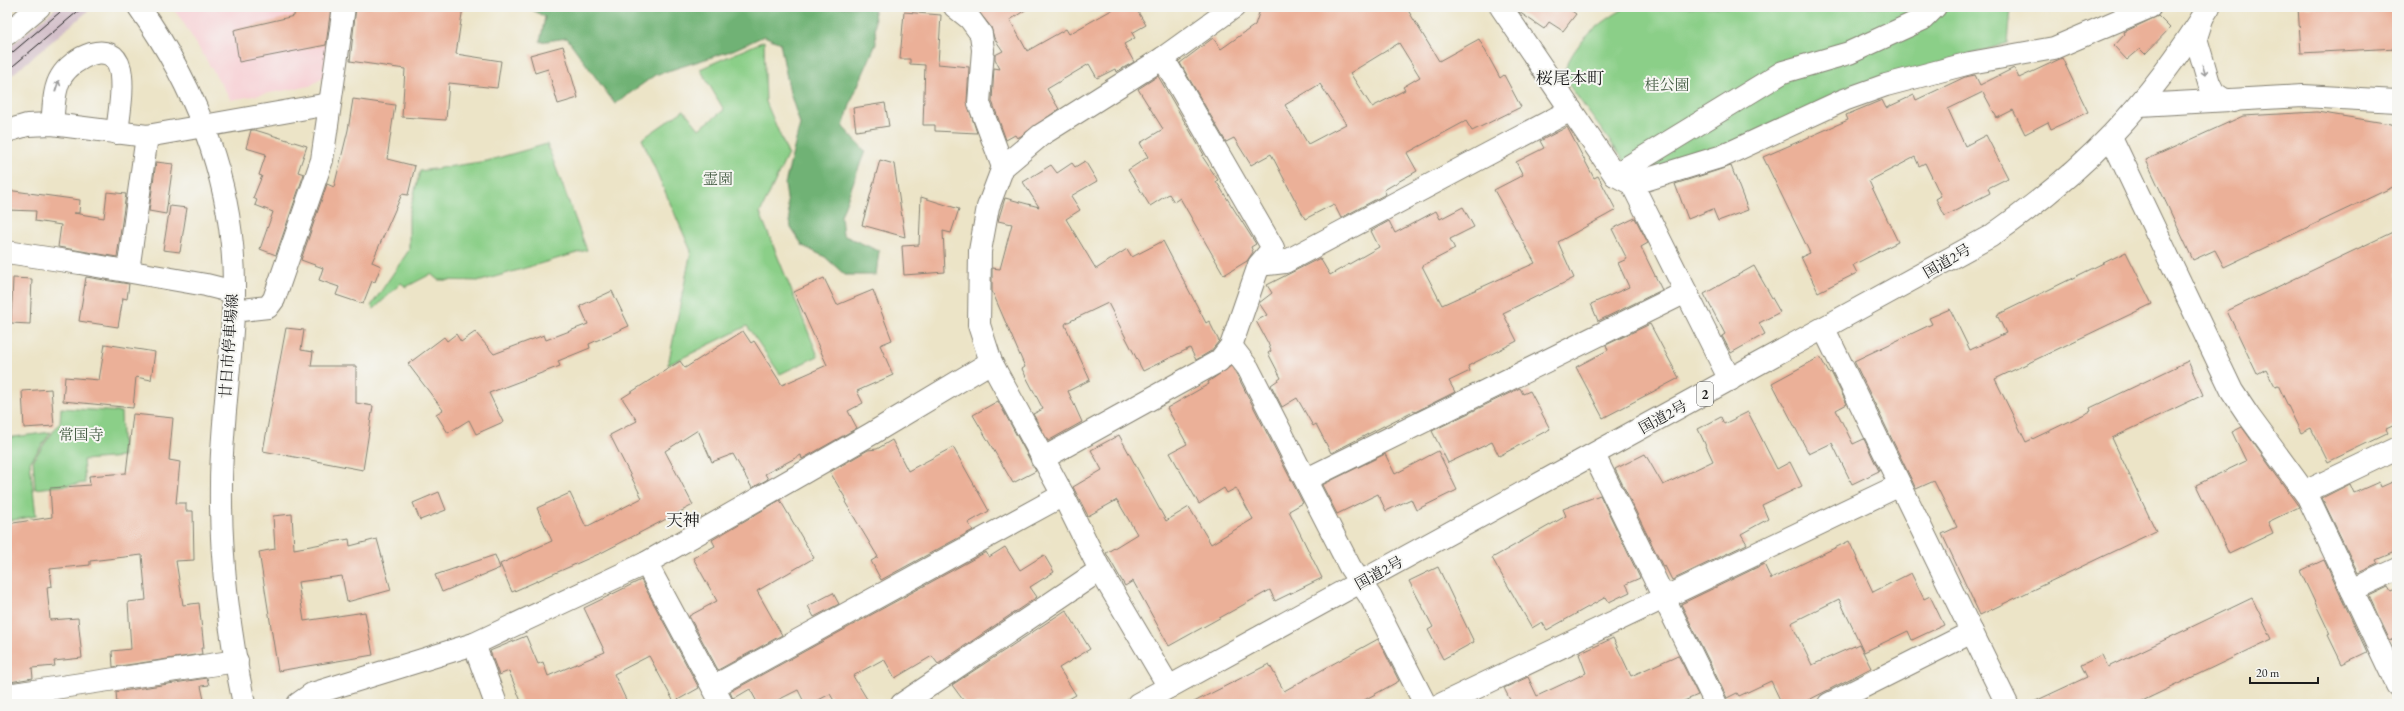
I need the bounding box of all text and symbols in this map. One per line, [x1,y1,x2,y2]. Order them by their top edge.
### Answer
one-way arrow [2201,63,2208,76]
district label: 桜尾本町 [1536,67,1604,89]
park label: 桂公園 [1644,75,1690,94]
one-way arrow [54,80,62,92]
park label: 霊園 [703,169,733,188]
street label: 国道2号 [1919,239,1974,282]
street label: 廿日市停車場線 [215,293,242,399]
road number: 2 [1697,382,1713,406]
street label: 国道2号 [1635,396,1690,438]
park label: 常国寺 [58,425,104,444]
district label: 天神 [666,509,700,531]
street label: 国道2号 [1351,552,1406,594]
scale bar [2250,659,2318,685]
text: 20 m [2256,665,2280,681]

